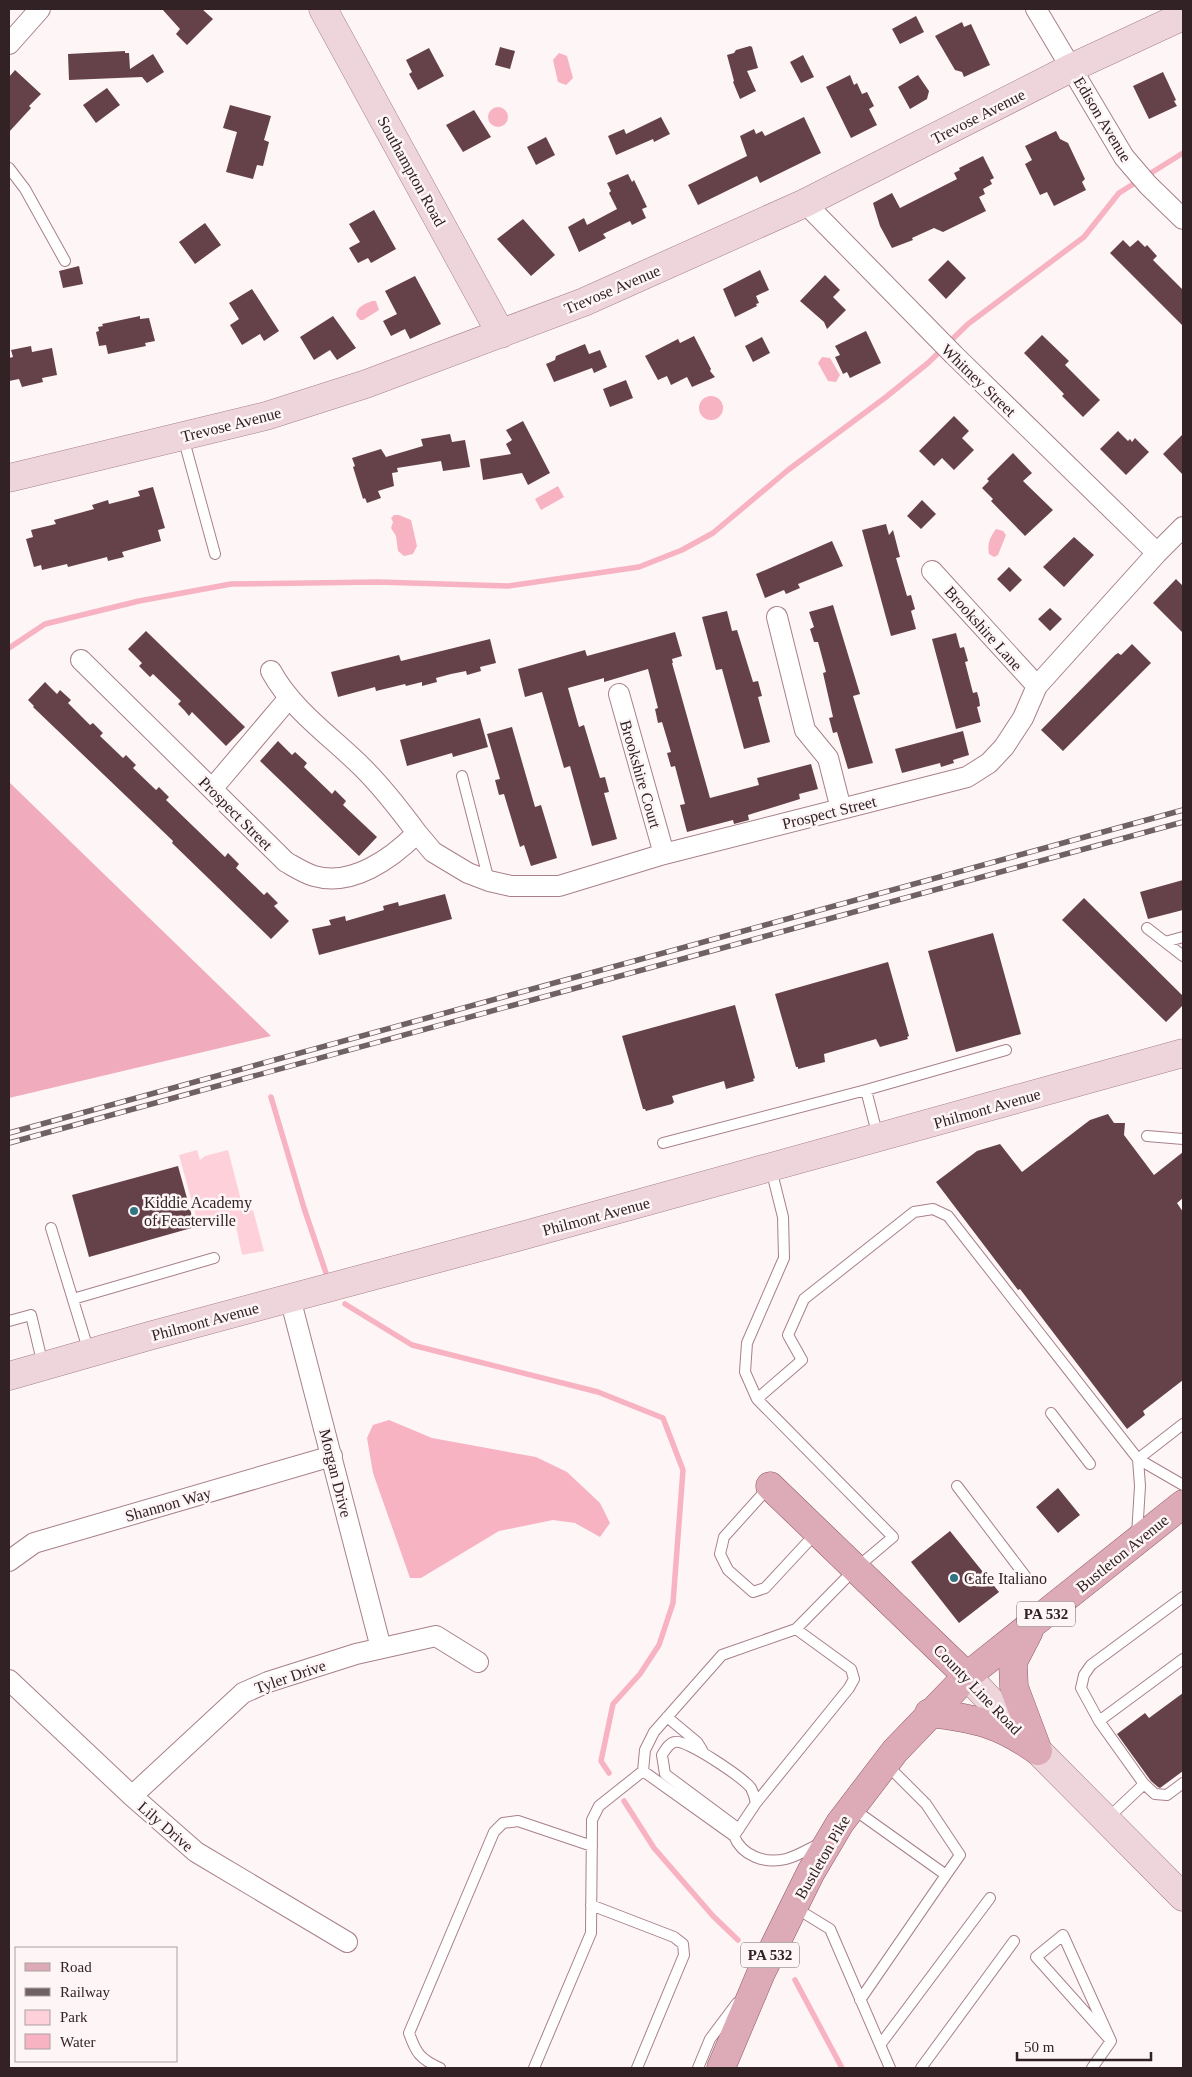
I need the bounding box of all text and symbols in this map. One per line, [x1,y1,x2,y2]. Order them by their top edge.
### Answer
street label: Edison Avenue [1071,74,1135,165]
street label: Trevose Avenue [929,86,1028,147]
street label: Southampton Road [373,113,449,230]
street label: Trevose Avenue [562,262,663,317]
street label: Whitney Street [937,341,1020,421]
street label: Trevose Avenue [179,404,283,445]
street label: Brookshire Lane [941,583,1026,674]
street label: Brookshire Court [617,718,664,831]
street label: Prospect Street [195,773,276,855]
street label: Prospect Street [780,792,879,833]
street label: Philmont Avenue [932,1085,1043,1132]
place label: Kiddie Academy of Feasterville [144,1194,252,1229]
street label: Philmont Avenue [541,1194,652,1239]
marker: Kiddie Academy of Feasterville [128,1205,140,1217]
street label: Philmont Avenue [150,1299,261,1344]
street label: Morgan Drive [315,1427,355,1519]
street label: Shannon Way [123,1484,213,1526]
street label: Bustleton Avenue [1073,1511,1172,1596]
place label: Cafe Italiano [964,1570,1047,1587]
marker: Cafe Italiano [948,1572,960,1584]
road number: PA 532 [1017,1602,1075,1626]
street label: County Line Road [930,1641,1025,1738]
street label: Tyler Drive [252,1656,328,1697]
street label: Lily Drive [134,1798,197,1856]
street label: Bustleton Pike [792,1812,853,1902]
road number: PA 532 [741,1942,799,1968]
legend [15,1947,178,2062]
text: Road [60,1959,92,1975]
text: Railway [60,1984,110,2000]
text: Park [60,2009,88,2025]
scale bar [1017,2030,1151,2062]
text: Water [60,2034,95,2050]
text: 50 m [1024,2039,1055,2055]

